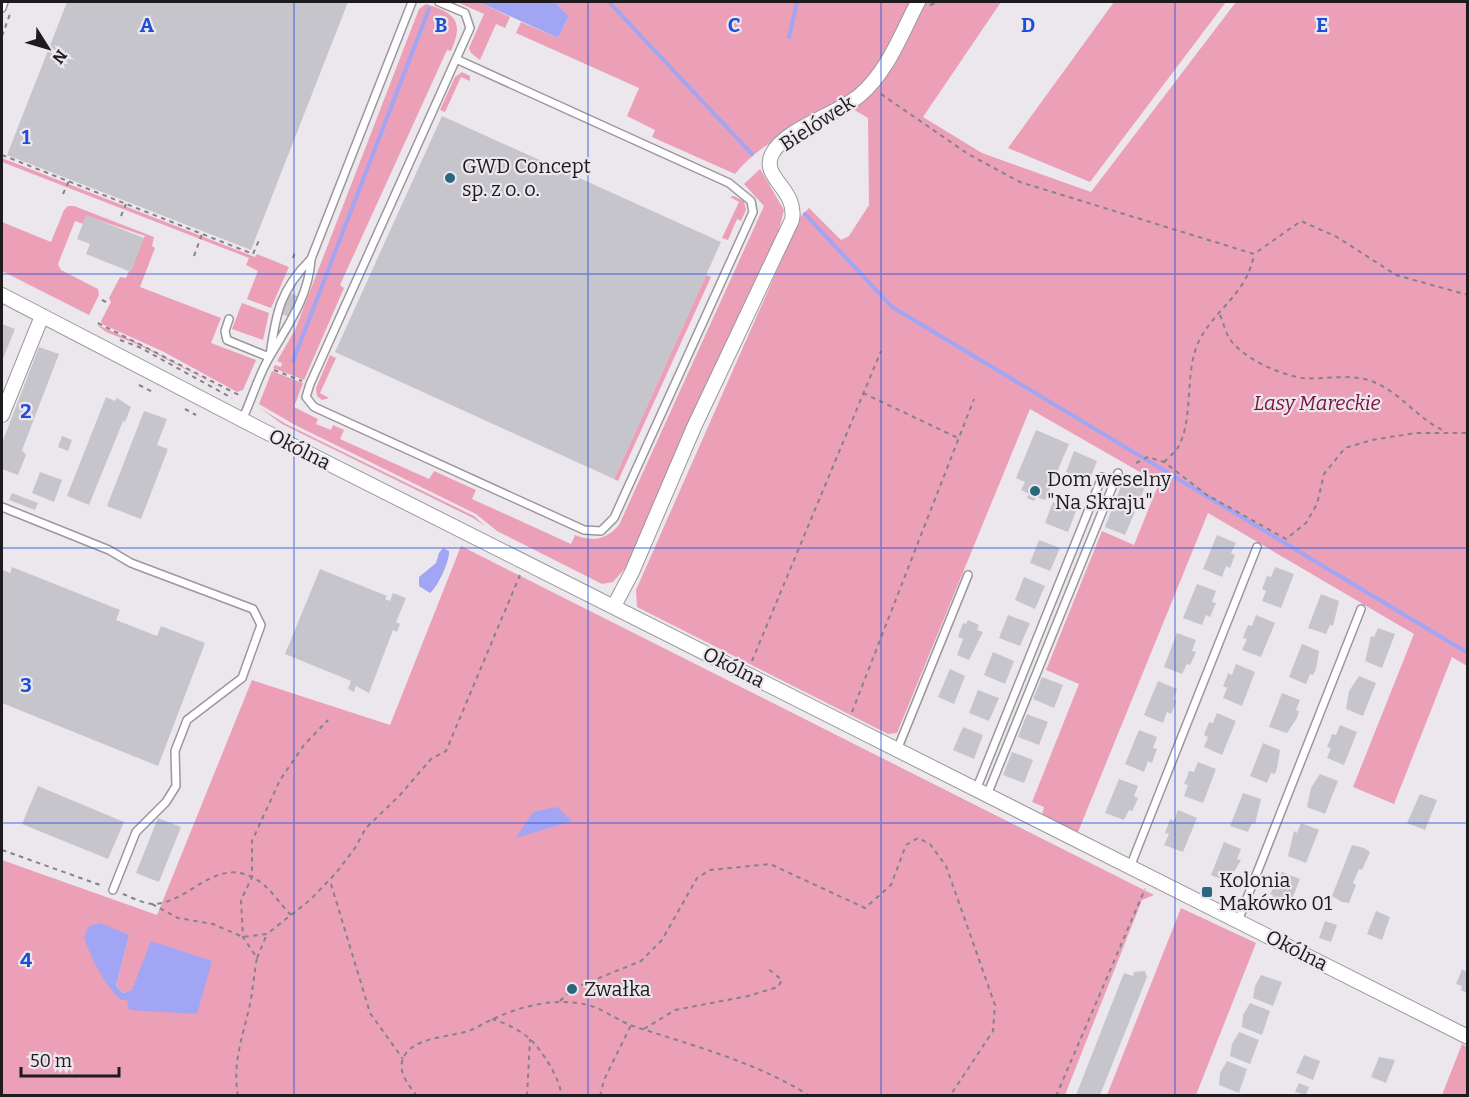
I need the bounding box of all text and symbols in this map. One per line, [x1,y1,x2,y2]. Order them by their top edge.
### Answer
text: A [140,13,155,37]
text: B [435,13,448,37]
text: C [728,13,740,37]
text: D [1021,13,1035,37]
text: E [1316,13,1328,37]
north arrow [18,18,78,78]
text: N [48,46,71,67]
street label: Bielówek [775,90,859,156]
text: 1 [22,125,31,149]
place label: GWD Concept sp. z o. o. [462,154,591,201]
marker: GWD Concept sp. z o. o. [443,171,457,185]
park label: Lasy Mareckie [1253,391,1381,415]
text: 2 [20,399,32,423]
street label: Okólna [265,423,335,475]
place label: Dom weselny "Na Skraju" [1047,467,1172,515]
marker: Dom weselny "Na Skraju" [1028,484,1042,498]
street label: Okólna [699,641,769,693]
text: 3 [20,673,32,697]
place label: Kolonia Makówko 01 [1219,868,1332,915]
marker: Kolonia Makówko 01 [1200,885,1214,899]
street label: Okólna [1262,924,1332,976]
text: 4 [20,948,32,972]
place label: Zwałka [584,977,651,1001]
marker: Zwałka [565,982,579,996]
scale bar [21,1040,118,1078]
text: 50 m [30,1050,72,1072]

